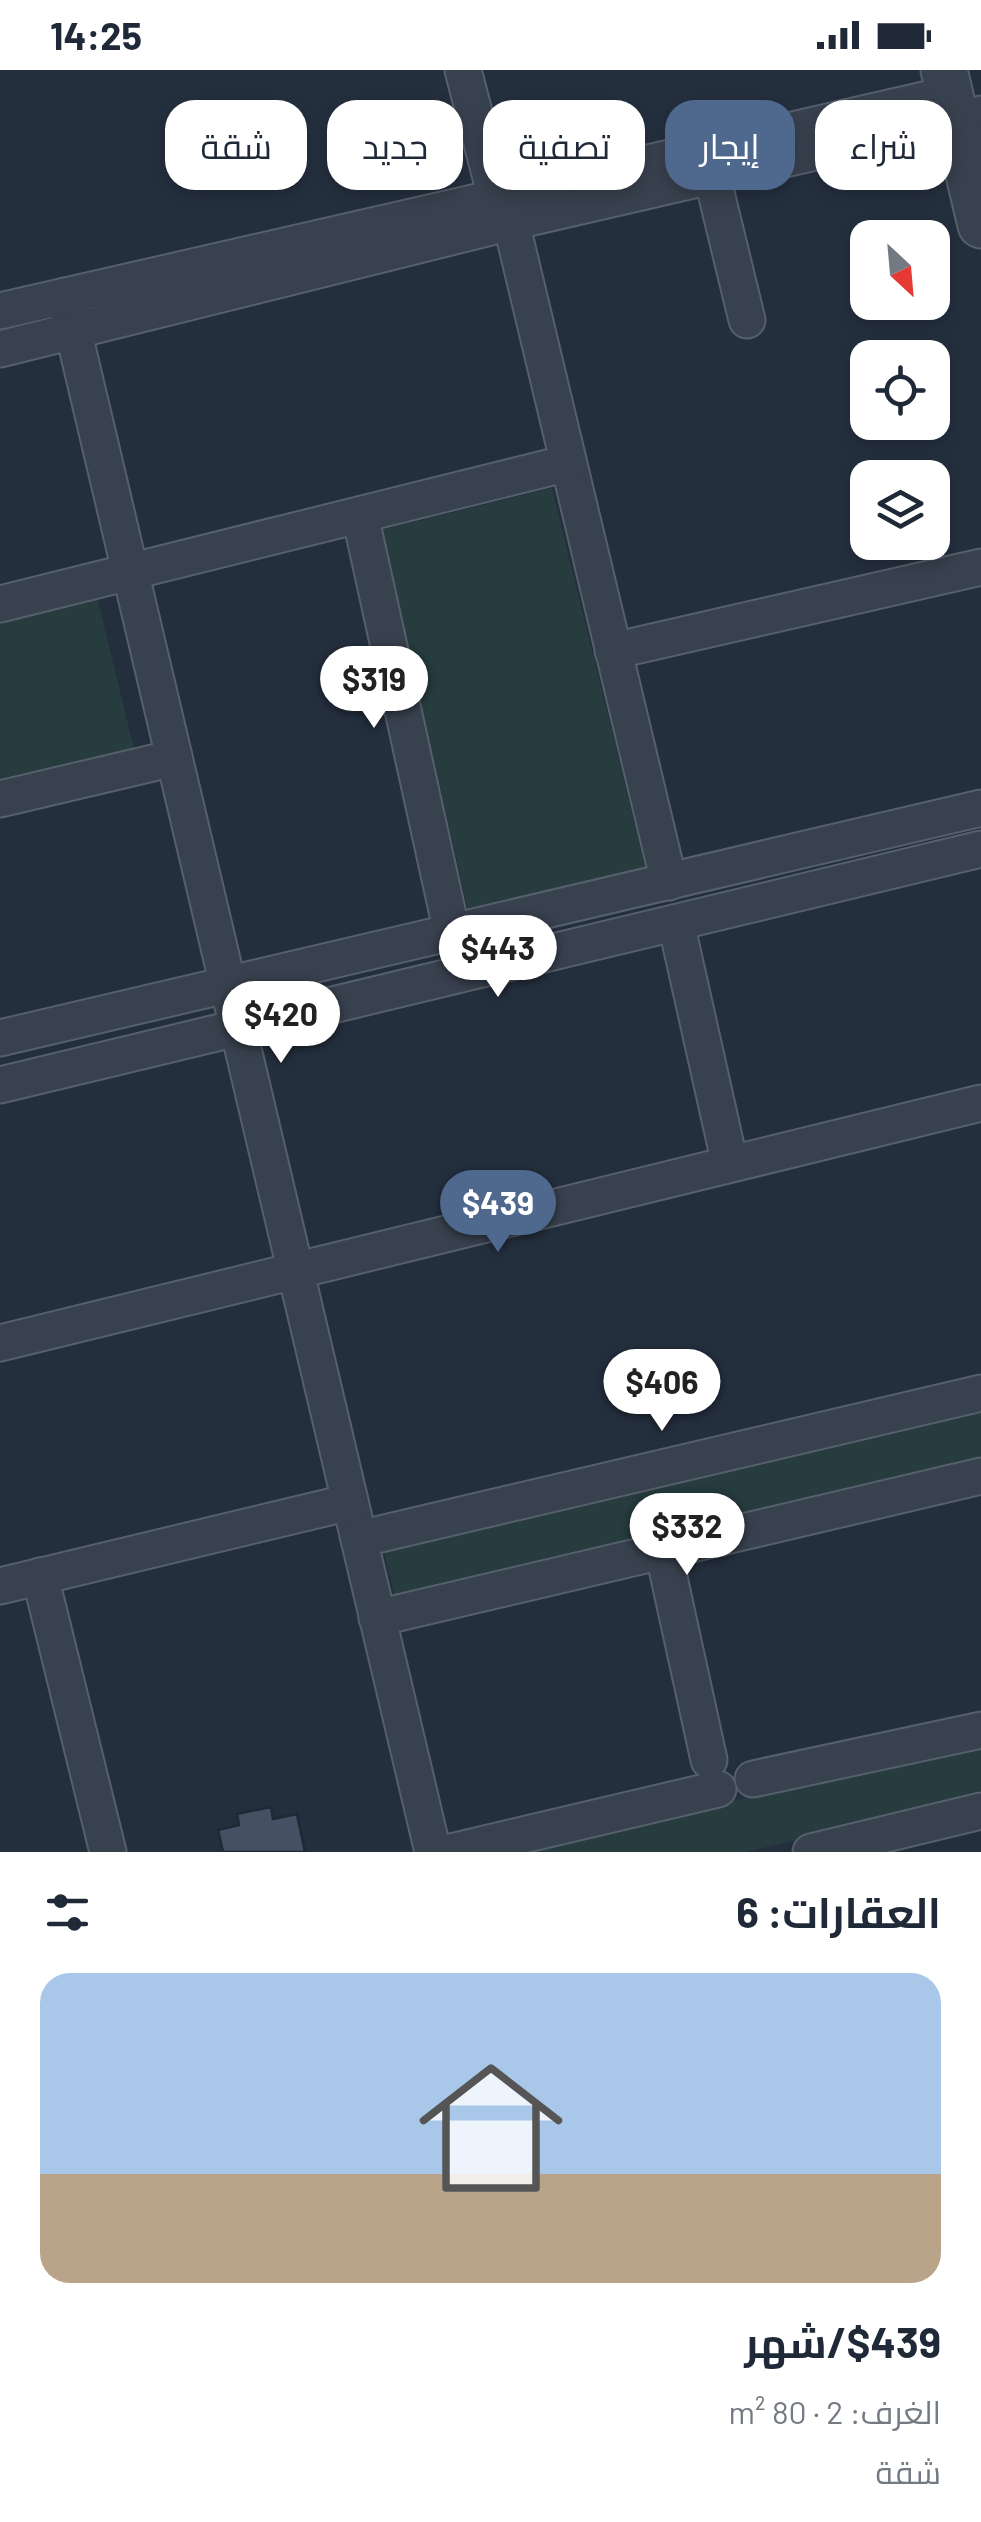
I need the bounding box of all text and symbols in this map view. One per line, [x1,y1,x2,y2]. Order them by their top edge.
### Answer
text: 14:25 [50,12,142,58]
chip: شقة [165,100,307,190]
chip: جديد [327,100,463,190]
chip: تصفية [483,100,645,190]
chip: إيجار [665,100,795,190]
chip: شراء [815,100,952,190]
north arrow [850,220,950,320]
map controls [850,220,950,560]
button: locate [850,340,950,440]
button: layers [850,460,950,560]
pin: $319 [315,646,433,731]
text: $319 [342,659,406,697]
pin: $443 [439,915,557,1000]
text: $443 [461,928,535,966]
pin: $420 [222,981,340,1066]
text: $420 [244,994,318,1032]
pin: $439 [439,1170,557,1255]
text: $439 [462,1183,534,1221]
pin: $406 [603,1349,721,1434]
text: $406 [625,1362,699,1400]
pin: $332 [628,1493,746,1578]
text: $332 [652,1506,722,1544]
icon: filters [40,1885,95,1940]
text: العقارات: 6 [736,1886,941,1936]
icon: home [401,2038,581,2218]
text: $439/شهر [745,2316,941,2366]
text: الغرف: 2 · 80 m² [729,2392,941,2430]
text: شقة [876,2452,941,2490]

